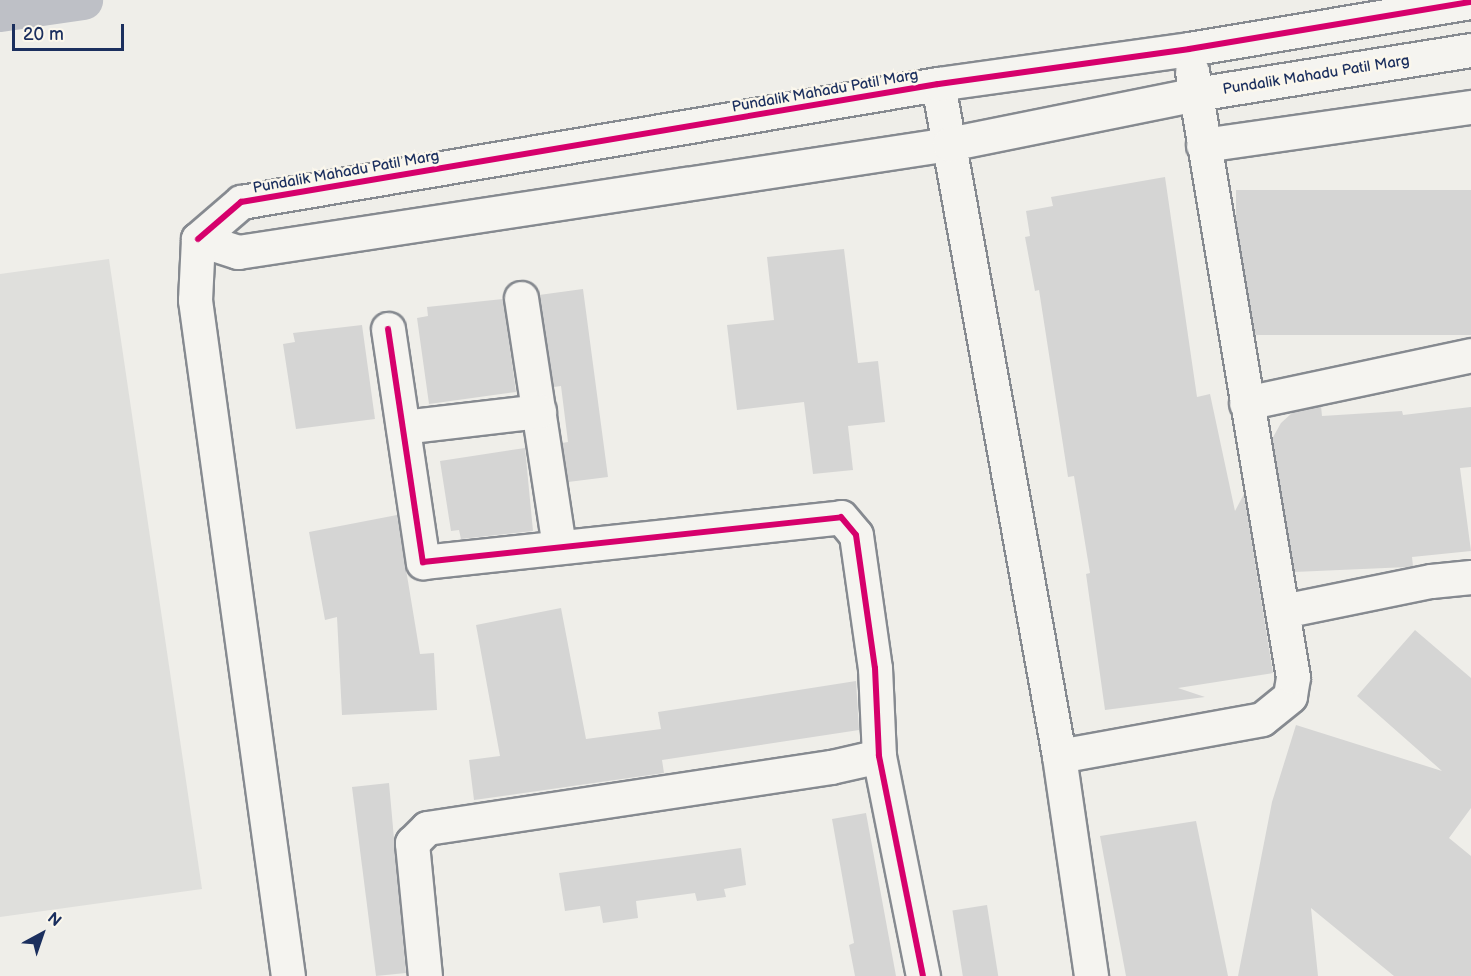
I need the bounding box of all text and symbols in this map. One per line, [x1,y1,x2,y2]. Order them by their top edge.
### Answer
scale bar [15,12,128,50]
text: 20 m [23,24,64,45]
street label: Pundalik Mahadu Patil Marg [1221,51,1411,99]
street label: Pundalik Mahadu Patil Marg [730,66,920,116]
street label: Pundalik Mahadu Patil Marg [251,147,441,197]
north arrow [12,904,72,964]
text: N [43,909,65,931]

